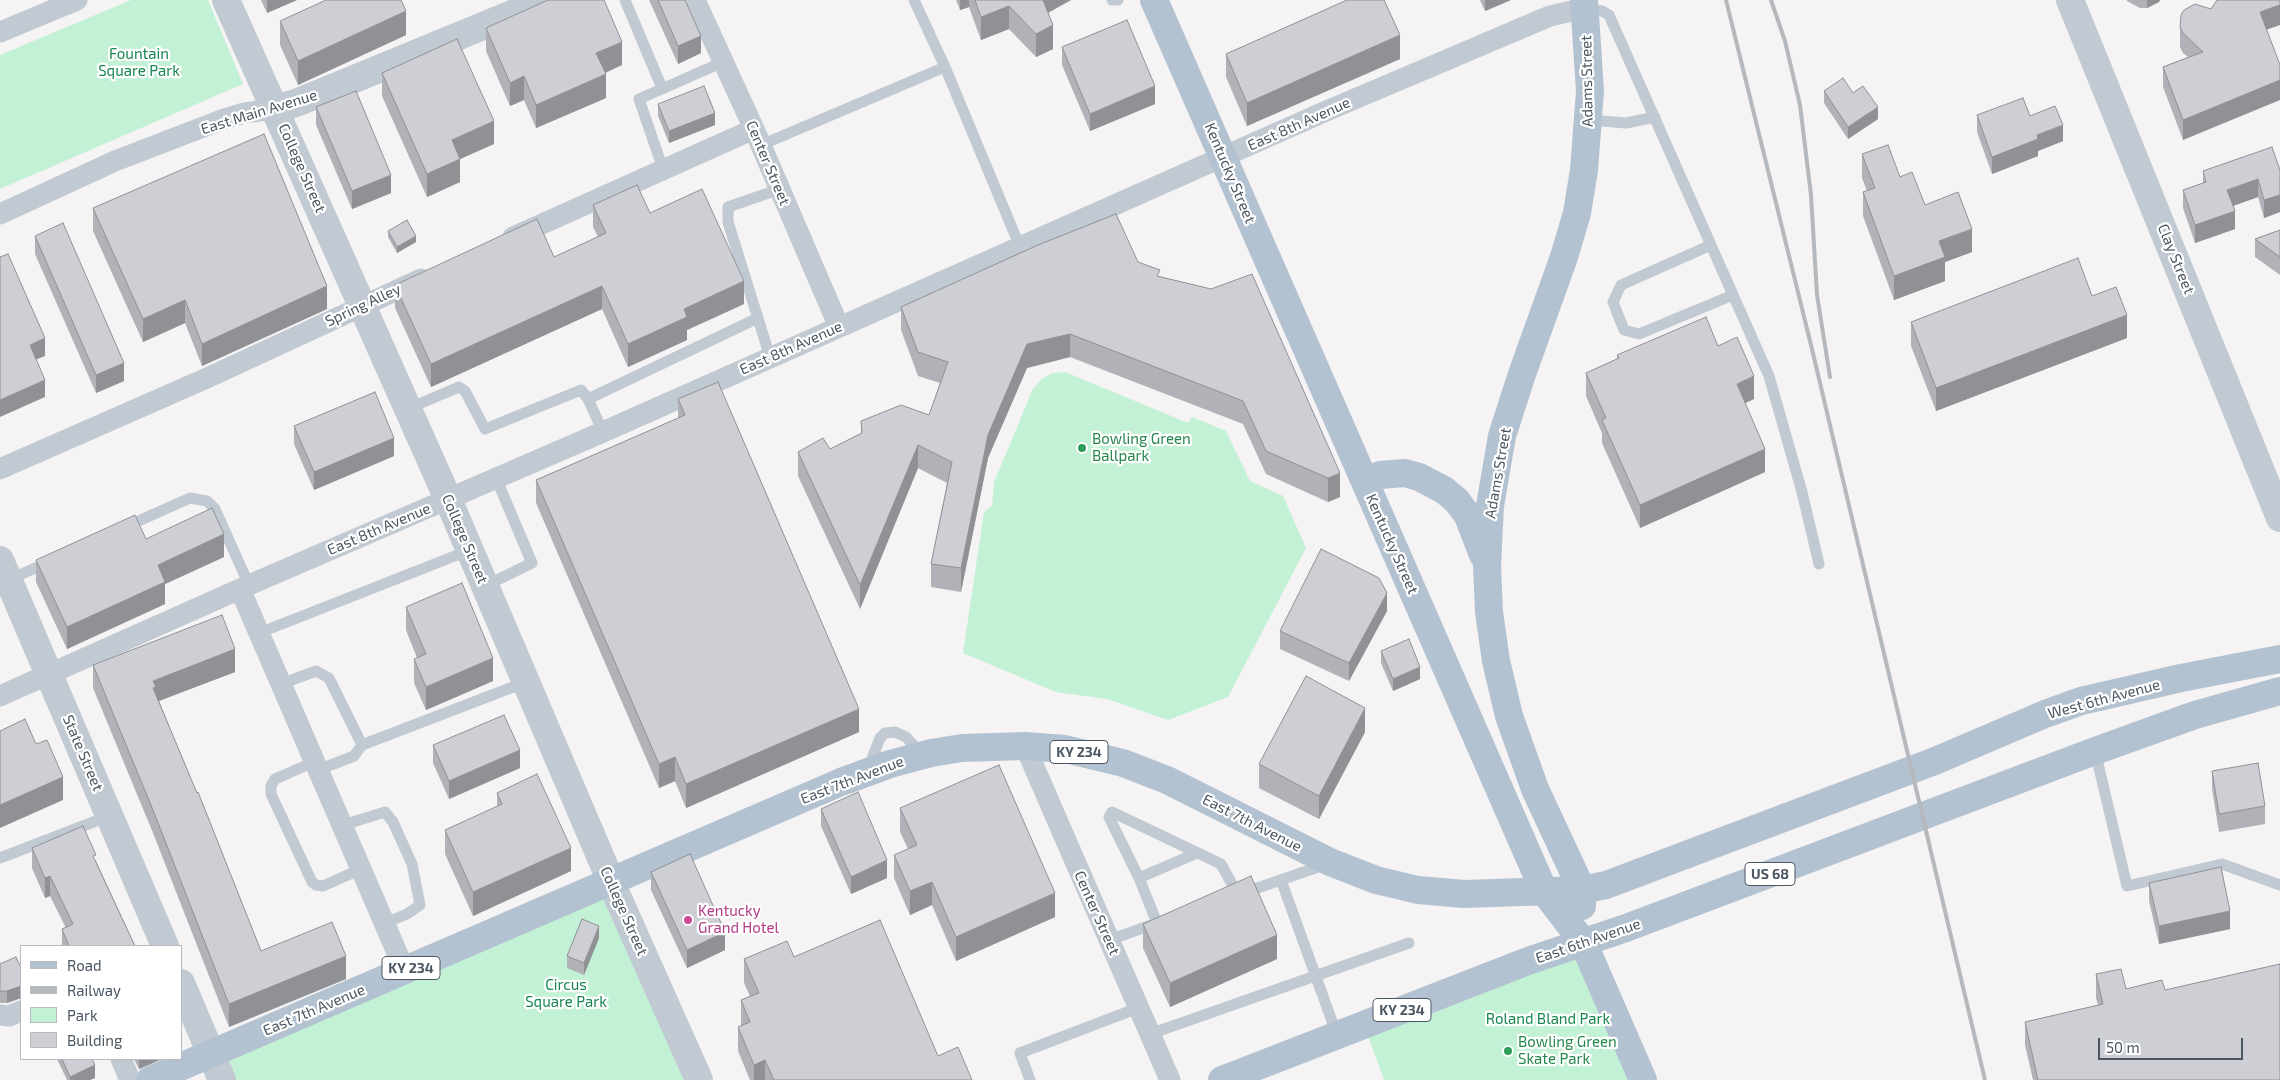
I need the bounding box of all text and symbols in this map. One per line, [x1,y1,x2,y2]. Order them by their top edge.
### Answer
street label: Adams Street [1577,35,1597,127]
park label: Fountain Square Park [98,45,180,80]
street label: East Main Avenue [199,86,319,138]
street label: East 8th Avenue [1245,93,1353,155]
street label: Center Street [742,118,794,208]
street label: Kentucky Street [1201,120,1259,226]
street label: College Street [274,121,330,215]
street label: Clay Street [2154,221,2198,297]
street label: Spring Alley [322,280,404,330]
street label: East 8th Avenue [737,317,845,379]
street label: Adams Street [1481,426,1515,520]
place label: Bowling Green Ballpark [1092,430,1191,465]
marker: Bowling Green Ballpark [1076,442,1088,454]
street label: Kentucky Street [1362,491,1422,597]
street label: College Street [438,492,492,586]
street label: East 8th Avenue [325,499,433,559]
street label: West 6th Avenue [2046,675,2162,723]
street label: State Street [59,712,107,794]
road number: KY 234 [1050,740,1108,764]
street label: East 7th Avenue [798,752,906,808]
street label: East 7th Avenue [1199,790,1305,856]
road number: US 68 [1745,862,1795,886]
street label: College Street [596,864,652,958]
street label: Center Street [1070,868,1124,958]
place label: Kentucky Grand Hotel [698,902,779,937]
marker: Kentucky Grand Hotel [682,914,694,926]
street label: East 6th Avenue [1533,915,1643,967]
legend [20,945,182,1060]
text: Road [67,956,102,974]
road number: KY 234 [382,956,440,980]
park label: Circus Square Park [525,976,607,1011]
street label: East 7th Avenue [260,980,368,1040]
text: Railway [67,981,121,999]
road number: KY 234 [1373,998,1431,1022]
text: Park [67,1006,98,1024]
park label: Roland Bland Park [1486,1010,1610,1028]
scale bar [2100,1028,2245,1060]
text: Building [67,1031,122,1049]
place label: Bowling Green Skate Park [1518,1033,1617,1068]
text: 50 m [2106,1038,2140,1056]
marker: Bowling Green Skate Park [1502,1045,1514,1057]

